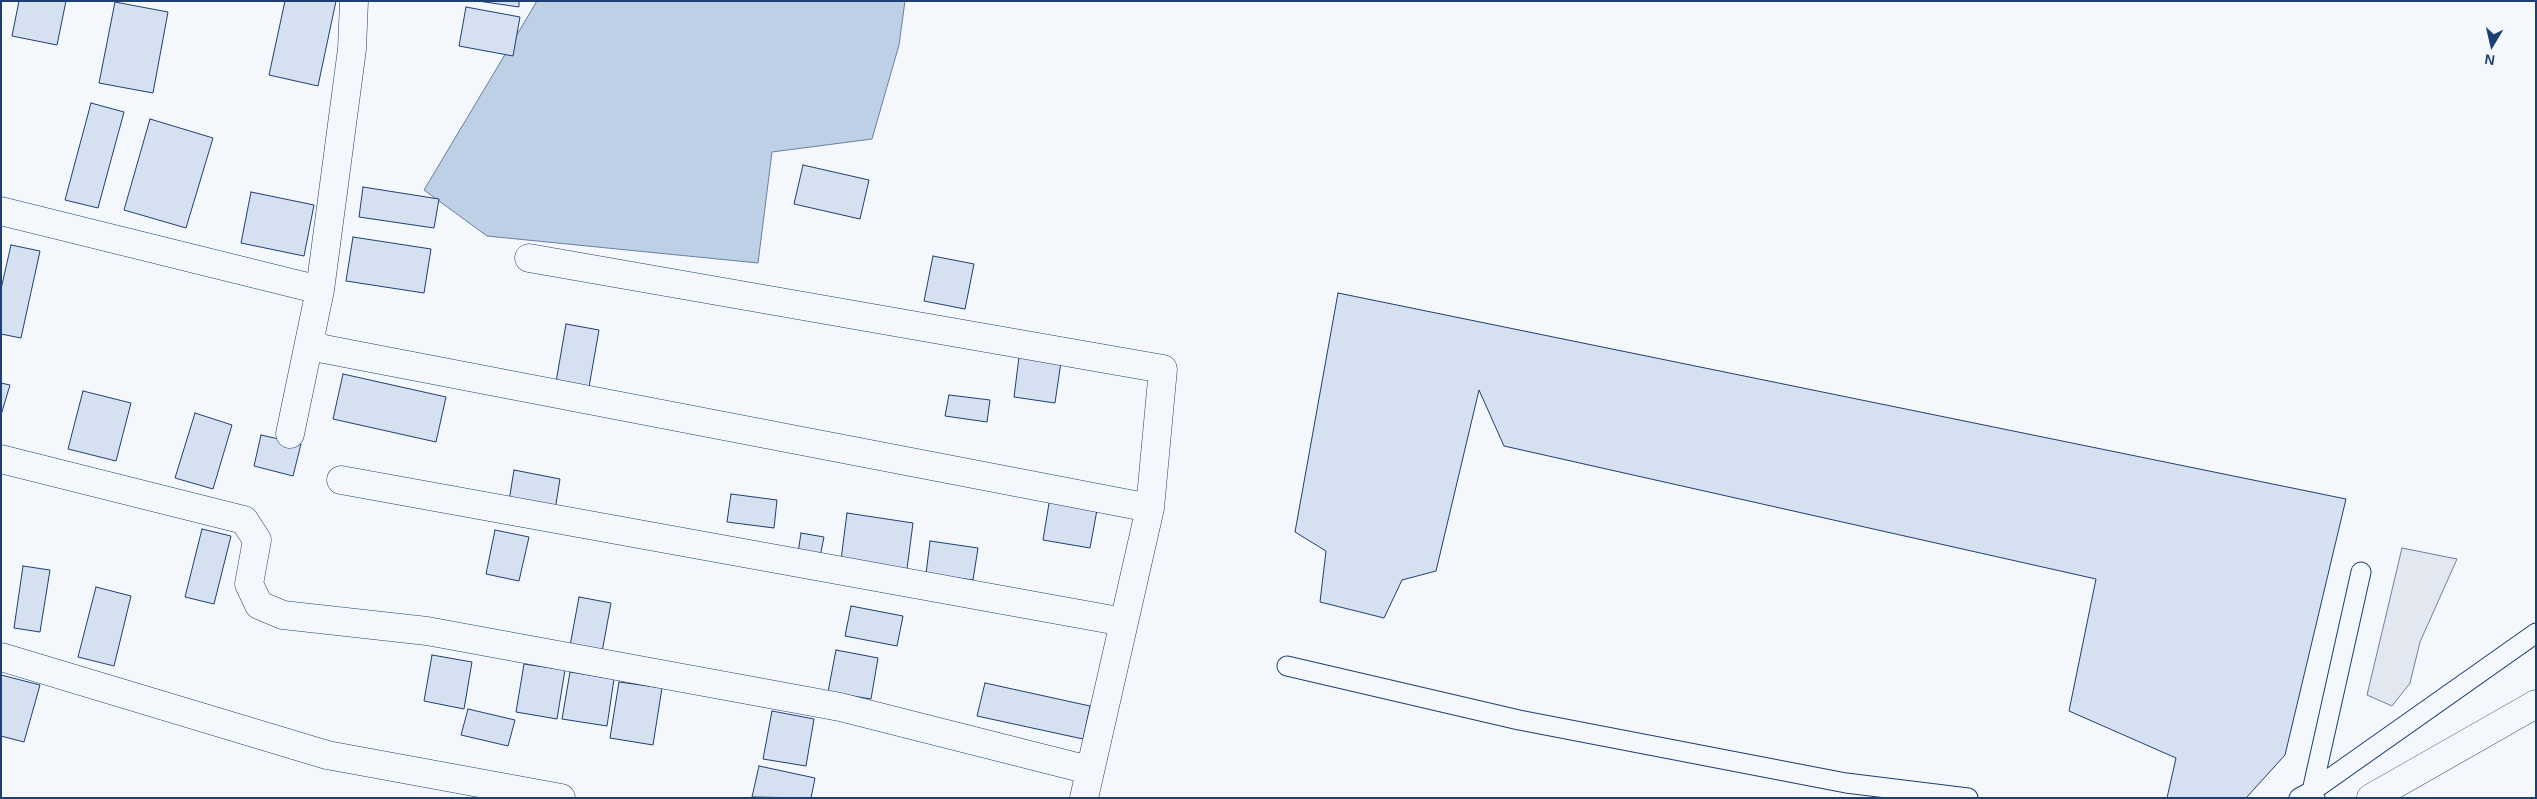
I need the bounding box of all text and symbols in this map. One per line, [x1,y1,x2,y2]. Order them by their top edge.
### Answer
north arrow [2467,20,2517,70]
text: N [2483,51,2496,69]

